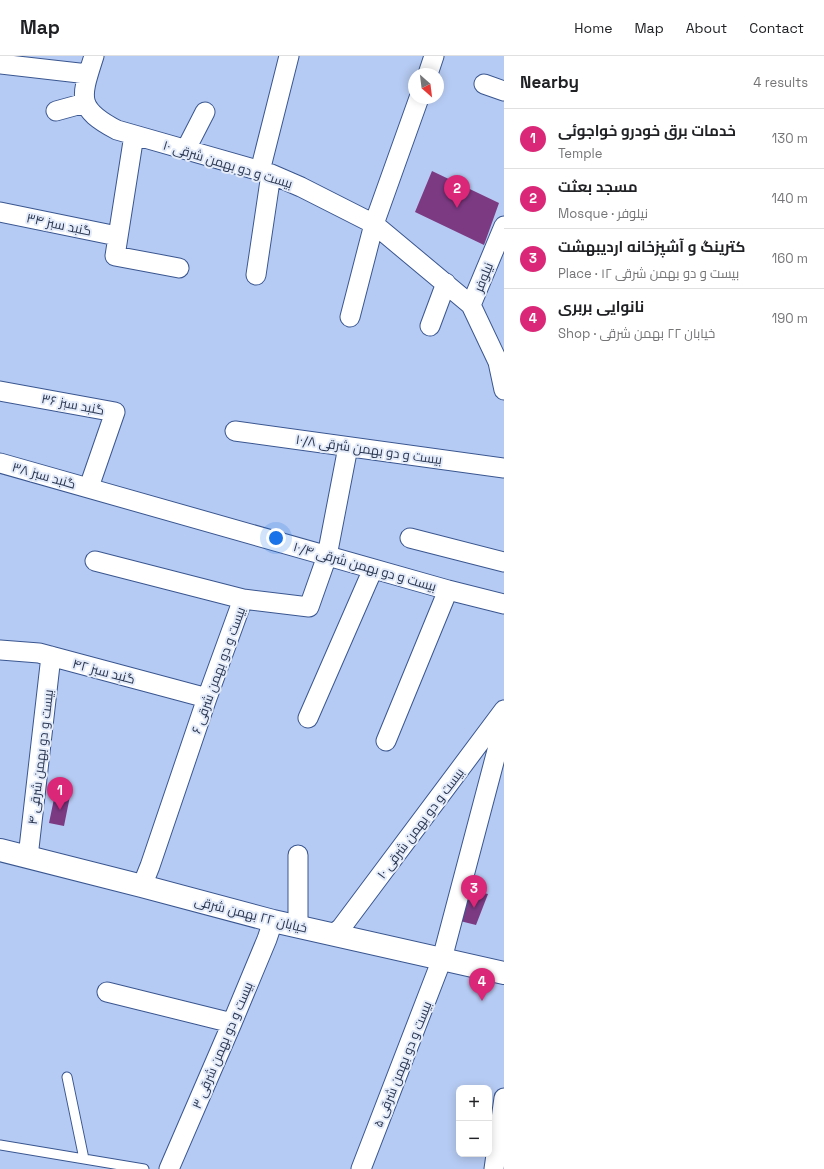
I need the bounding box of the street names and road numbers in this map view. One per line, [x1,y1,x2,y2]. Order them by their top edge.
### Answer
street label: بیست و دو بهمن شرقی ۱۰ [161,137,295,192]
street label: گنبد سبز ۳۴ [25,209,93,240]
street label: نیلوفر [469,260,497,295]
street label: گنبد سبز ۳۶ [40,390,106,419]
street label: بیست و دو بهمن شرقی ۱۰/۸ [295,431,443,468]
street label: گنبد سبز ۳۸ [10,458,78,493]
street label: بیست و دو بهمن شرقی ۱۰/۴ [291,538,438,595]
street label: بیست و دو بهمن شرقی ۶ [188,604,249,736]
street label: گنبد سبز ۴۲ [71,655,137,688]
street label: بیست و دو بهمن شرقی ۴ [24,689,57,826]
street label: بیست و دو بهمن شرقی ۱۰ [373,764,468,882]
street label: خیابان ۲۲ بهمن شرقی [193,892,309,937]
street label: بیست و دو بهمن شرقی ۳ [188,979,257,1111]
street label: بیست و دو بهمن شرقی ۵ [369,999,436,1130]

